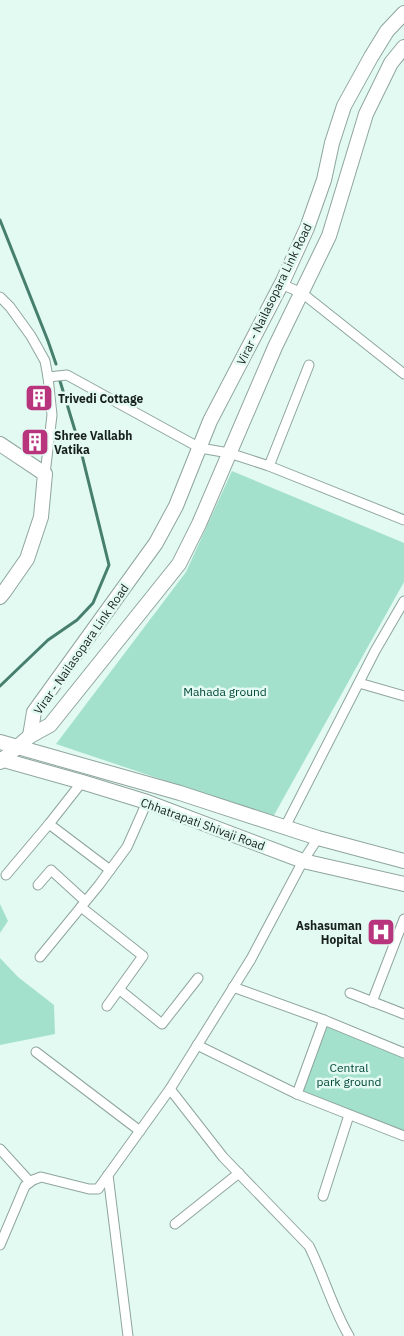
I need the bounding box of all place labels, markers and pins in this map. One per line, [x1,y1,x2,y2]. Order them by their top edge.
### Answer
building icon: Trivedi Cottage [24,383,54,413]
place label: Trivedi Cottage [58,391,143,406]
building icon: Shree Vallabh Vatika [20,427,50,457]
place label: Shree Vallabh Vatika [54,428,132,457]
hospital icon: Ashasuman Hopital [366,917,396,947]
place label: Ashasuman Hopital [296,918,362,947]

